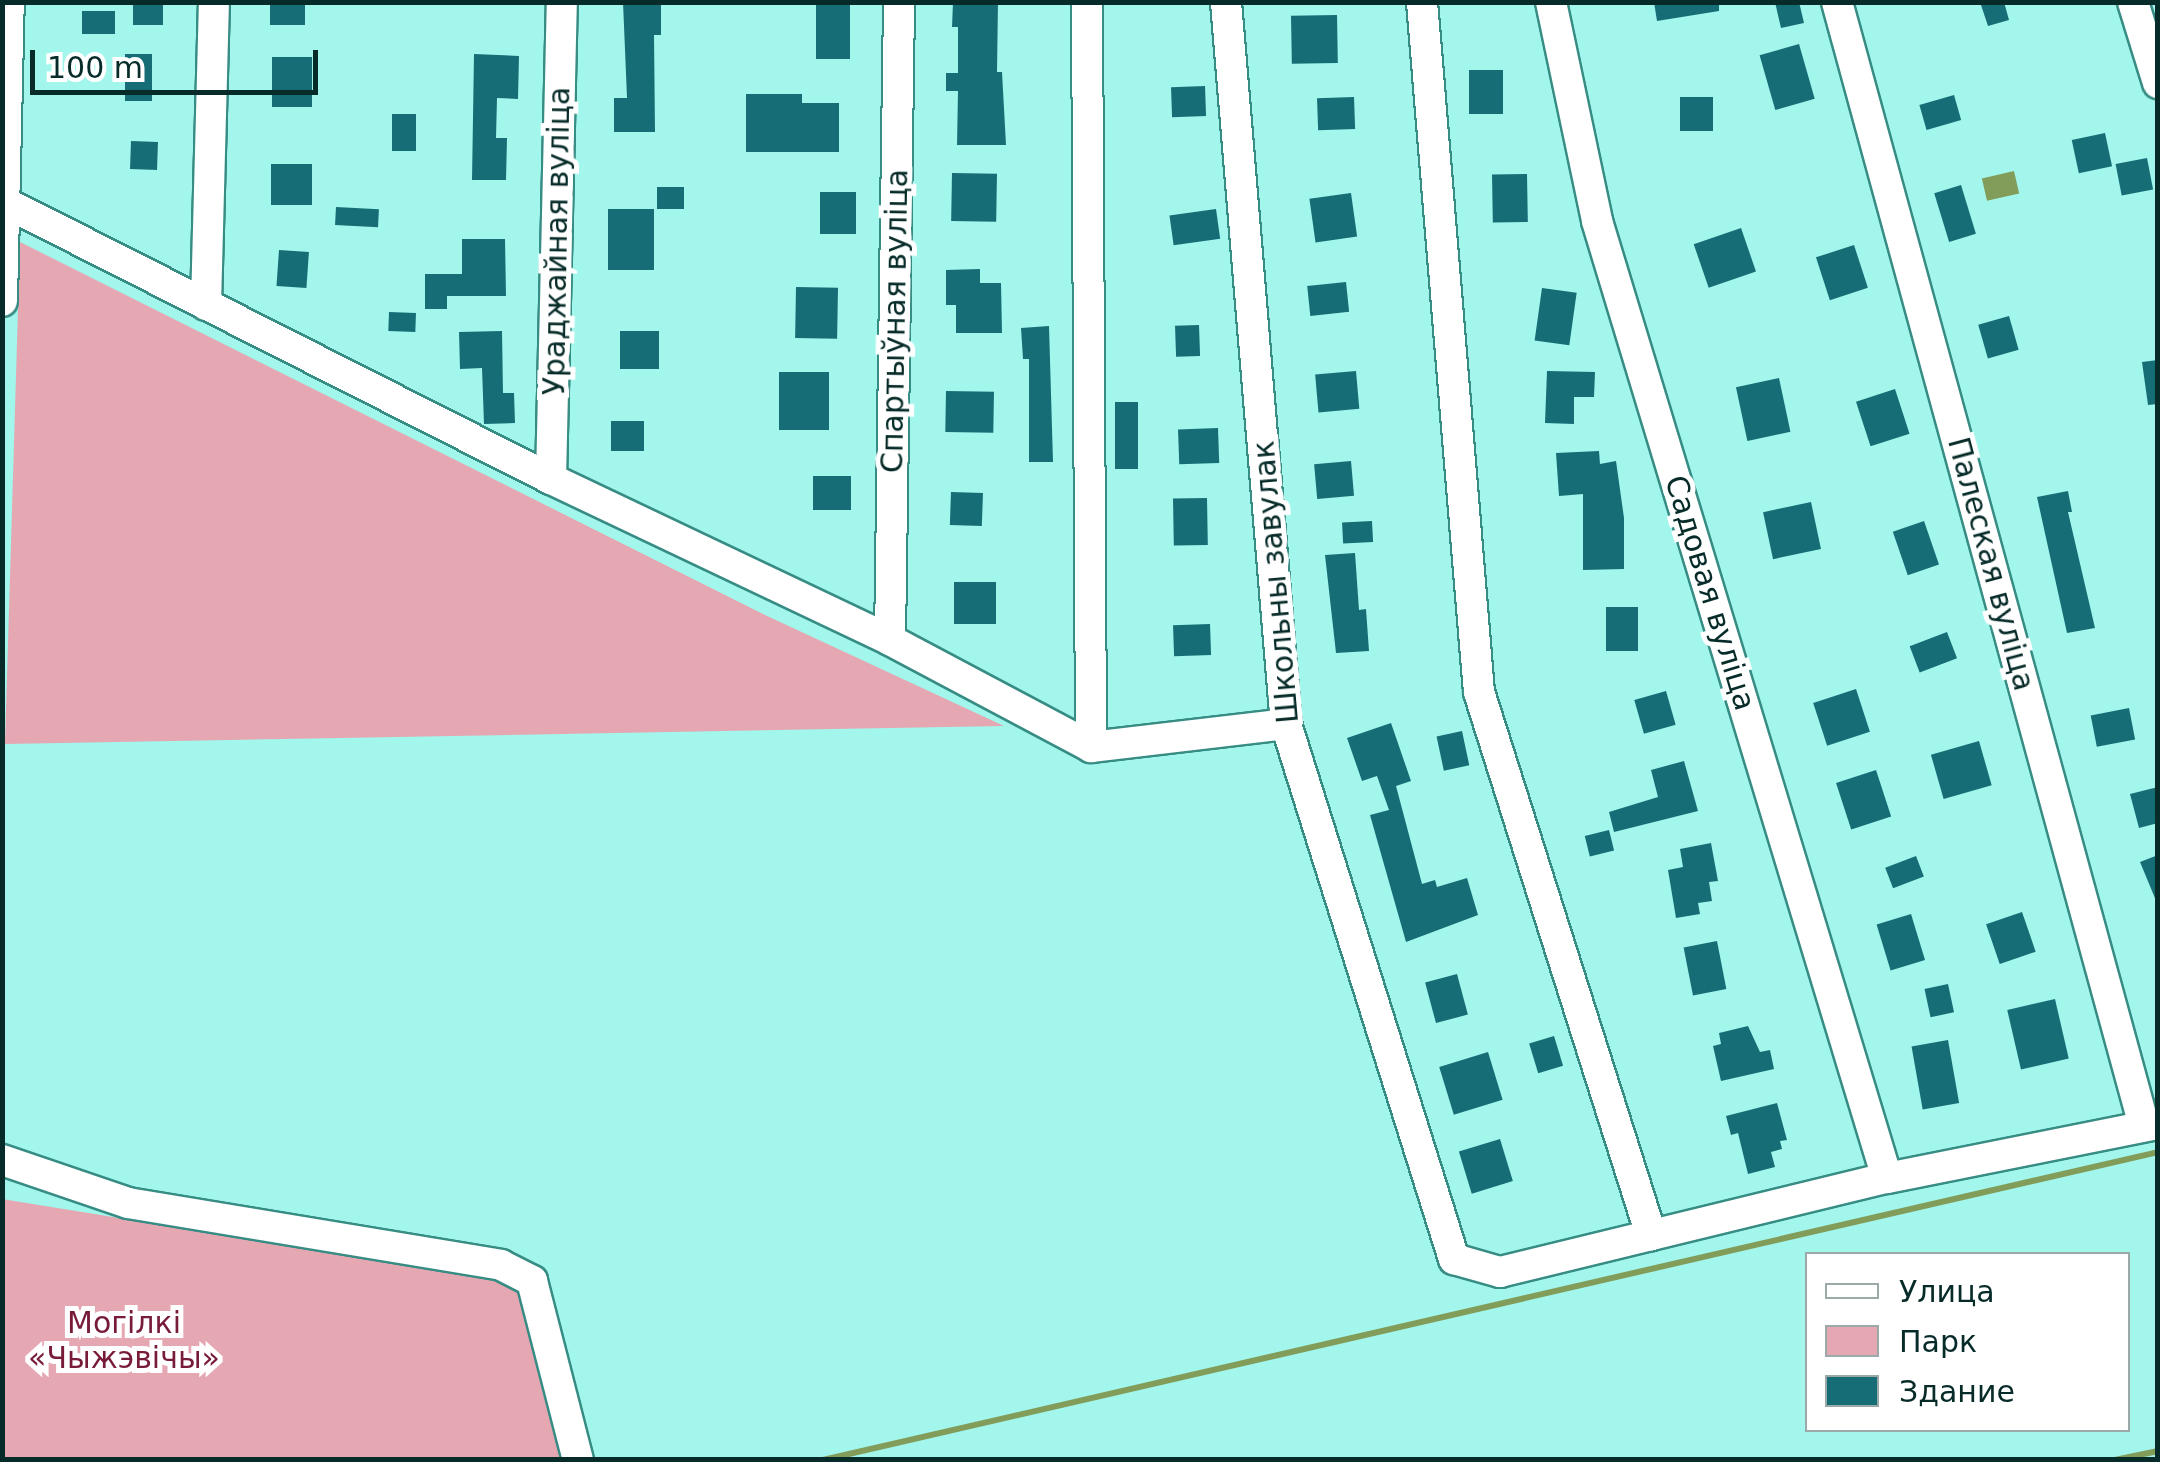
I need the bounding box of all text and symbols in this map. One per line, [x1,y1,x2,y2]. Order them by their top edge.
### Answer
scale bar [35,30,322,92]
text: 100 m [47,50,143,85]
street label: Ураджайная вуліца [536,86,578,396]
street label: Спартыўная вуліца [874,169,916,473]
street label: Палеская вуліца [1940,433,2042,695]
street label: Школьны завулак [1246,439,1306,725]
street label: Садовая вуліца [1657,471,1763,715]
legend [1805,1252,2130,1432]
text: Улица [1899,1274,1995,1309]
park label: Могілкі «Чыжэвічы» [28,1305,220,1376]
text: Парк [1899,1324,1977,1359]
text: Здание [1899,1374,2015,1409]

